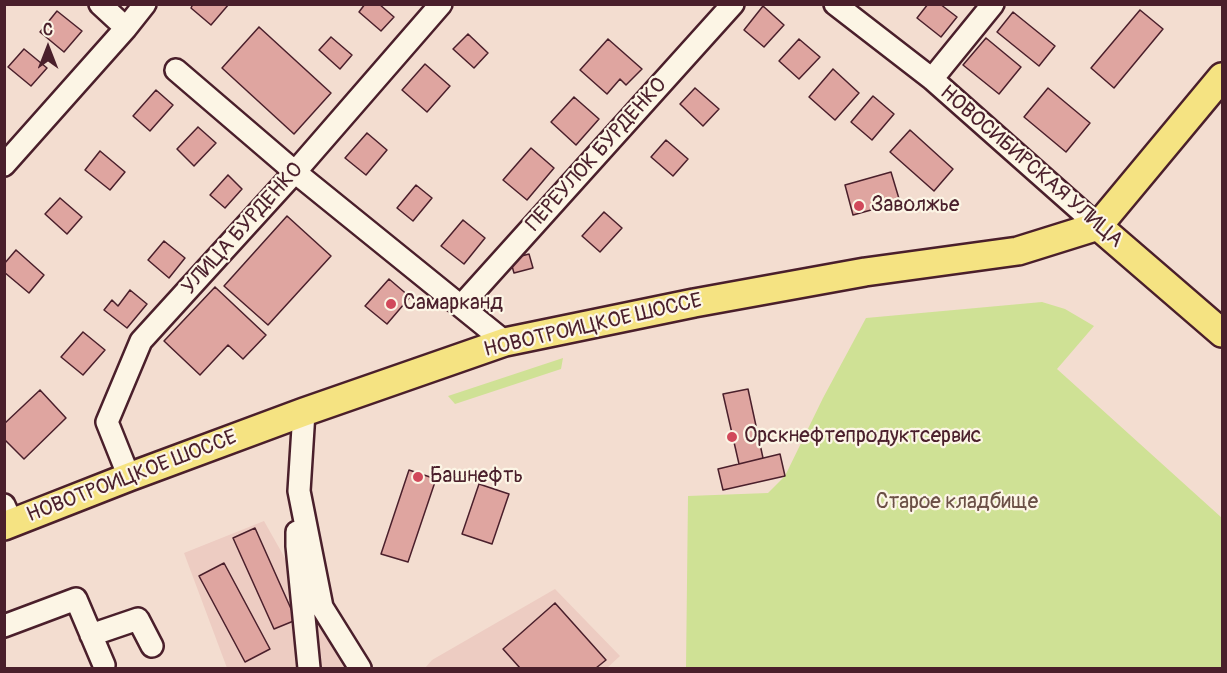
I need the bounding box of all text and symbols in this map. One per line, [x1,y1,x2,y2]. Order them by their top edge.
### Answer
north arrow [18,18,78,78]
text: С [43,20,53,40]
street label: ПЕРЕУЛОК БУРДЕНКО [521,73,673,237]
street label: НОВОСИБИРСКАЯ УЛИЦА [934,80,1128,254]
street label: УЛИЦА БУРДЕНКО [177,158,309,300]
place label: Заволжье [871,193,959,219]
marker: Заволжье [852,199,866,213]
street label: НОВОТРОИЦКОЕ ШОССЕ [482,289,704,363]
place label: Самарканд [403,291,503,317]
marker: Самарканд [384,297,398,311]
place label: Орскнефтепродуктсервис [744,424,981,450]
street label: НОВОТРОИЦКОЕ ШОССЕ [23,425,241,529]
marker: Орскнефтепродуктсервис [725,430,739,444]
place label: Башнефть [430,464,523,490]
marker: Башнефть [411,470,425,484]
park label: Старое кладбище [876,490,1038,516]

